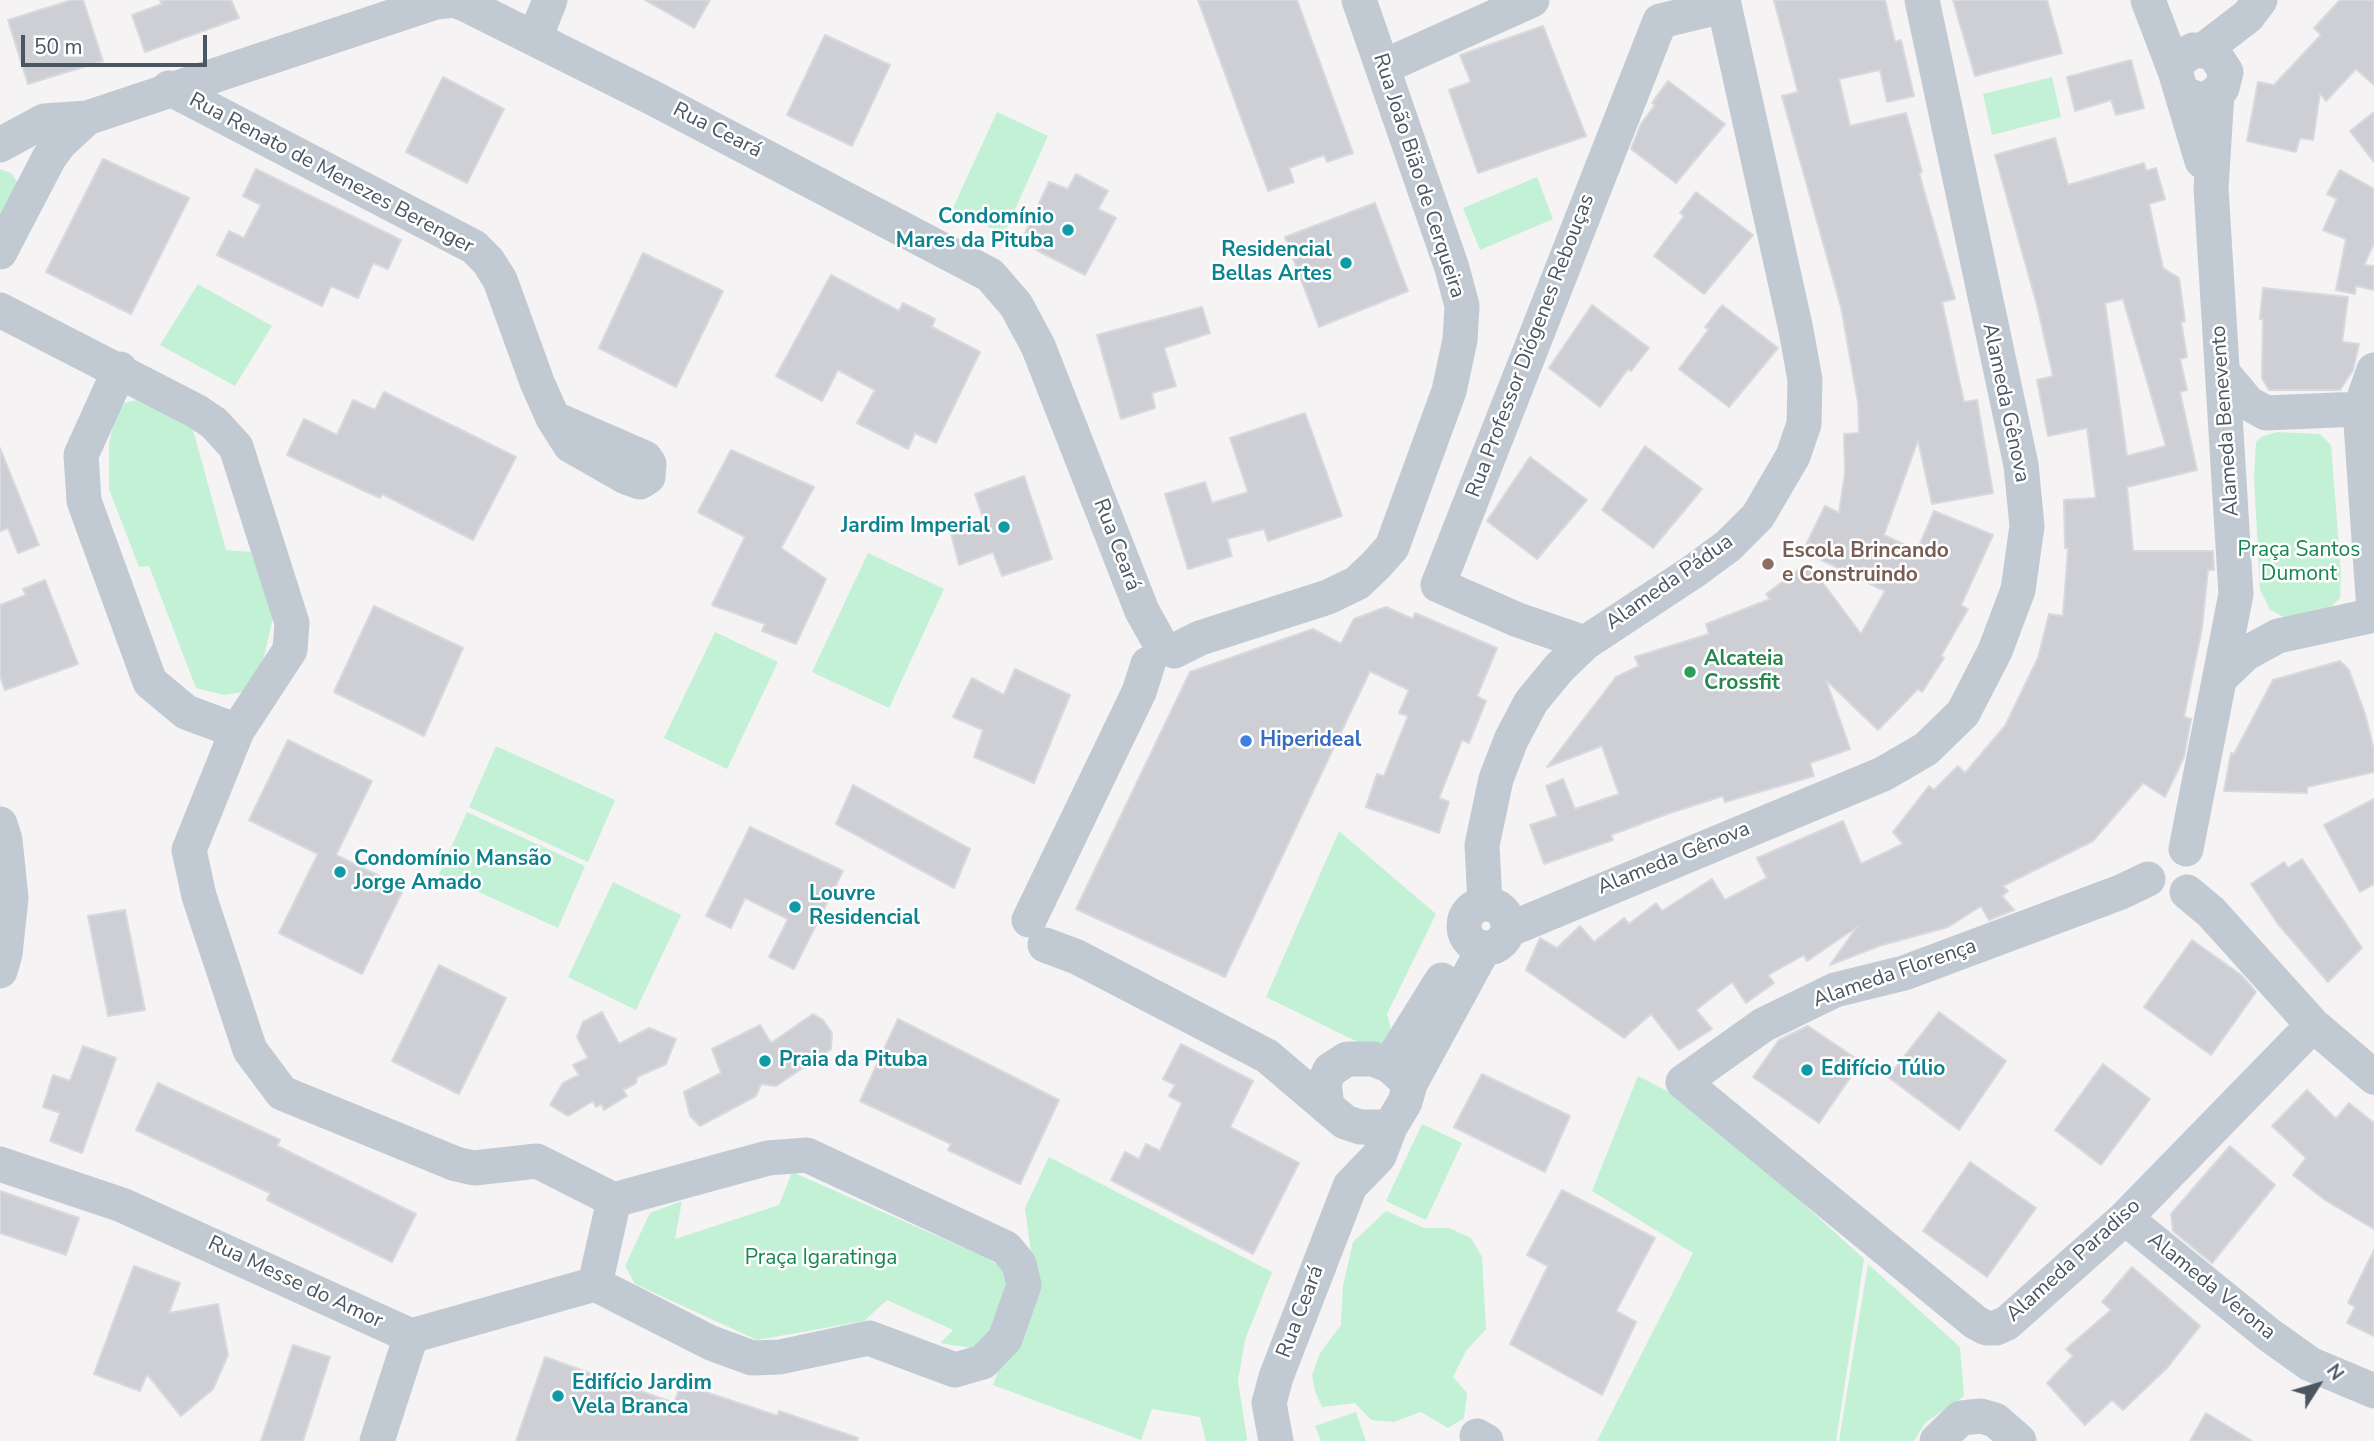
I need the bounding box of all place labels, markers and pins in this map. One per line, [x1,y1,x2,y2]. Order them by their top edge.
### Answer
place label: Condomínio Mares da Pituba [896,205,1054,255]
marker: Condomínio Mares da Pituba [1060,222,1076,238]
place label: Residencial Bellas Artes [1211,238,1332,288]
marker: Residencial Bellas Artes [1338,255,1354,271]
place label: Jardim Imperial [841,514,990,540]
marker: Jardim Imperial [996,519,1012,535]
place label: Escola Brincando e Construindo [1782,539,1949,589]
marker: Escola Brincando e Construindo [1760,556,1776,572]
place label: Alcateia Crossfit [1704,647,1784,697]
marker: Alcateia Crossfit [1682,664,1698,680]
place label: Hiperideal [1260,728,1361,754]
marker: Hiperideal [1238,733,1254,749]
place label: Condomínio Mansão Jorge Amado [354,847,552,897]
marker: Condomínio Mansão Jorge Amado [332,864,348,880]
place label: Louvre Residencial [809,882,920,932]
marker: Louvre Residencial [787,899,803,915]
place label: Praia da Pituba [779,1048,928,1074]
marker: Praia da Pituba [757,1053,773,1069]
place label: Edifício Túlio [1821,1057,1945,1083]
marker: Edifício Túlio [1799,1062,1815,1078]
place label: Edifício Jardim Vela Branca [572,1371,712,1421]
marker: Edifício Jardim Vela Branca [550,1388,566,1404]

